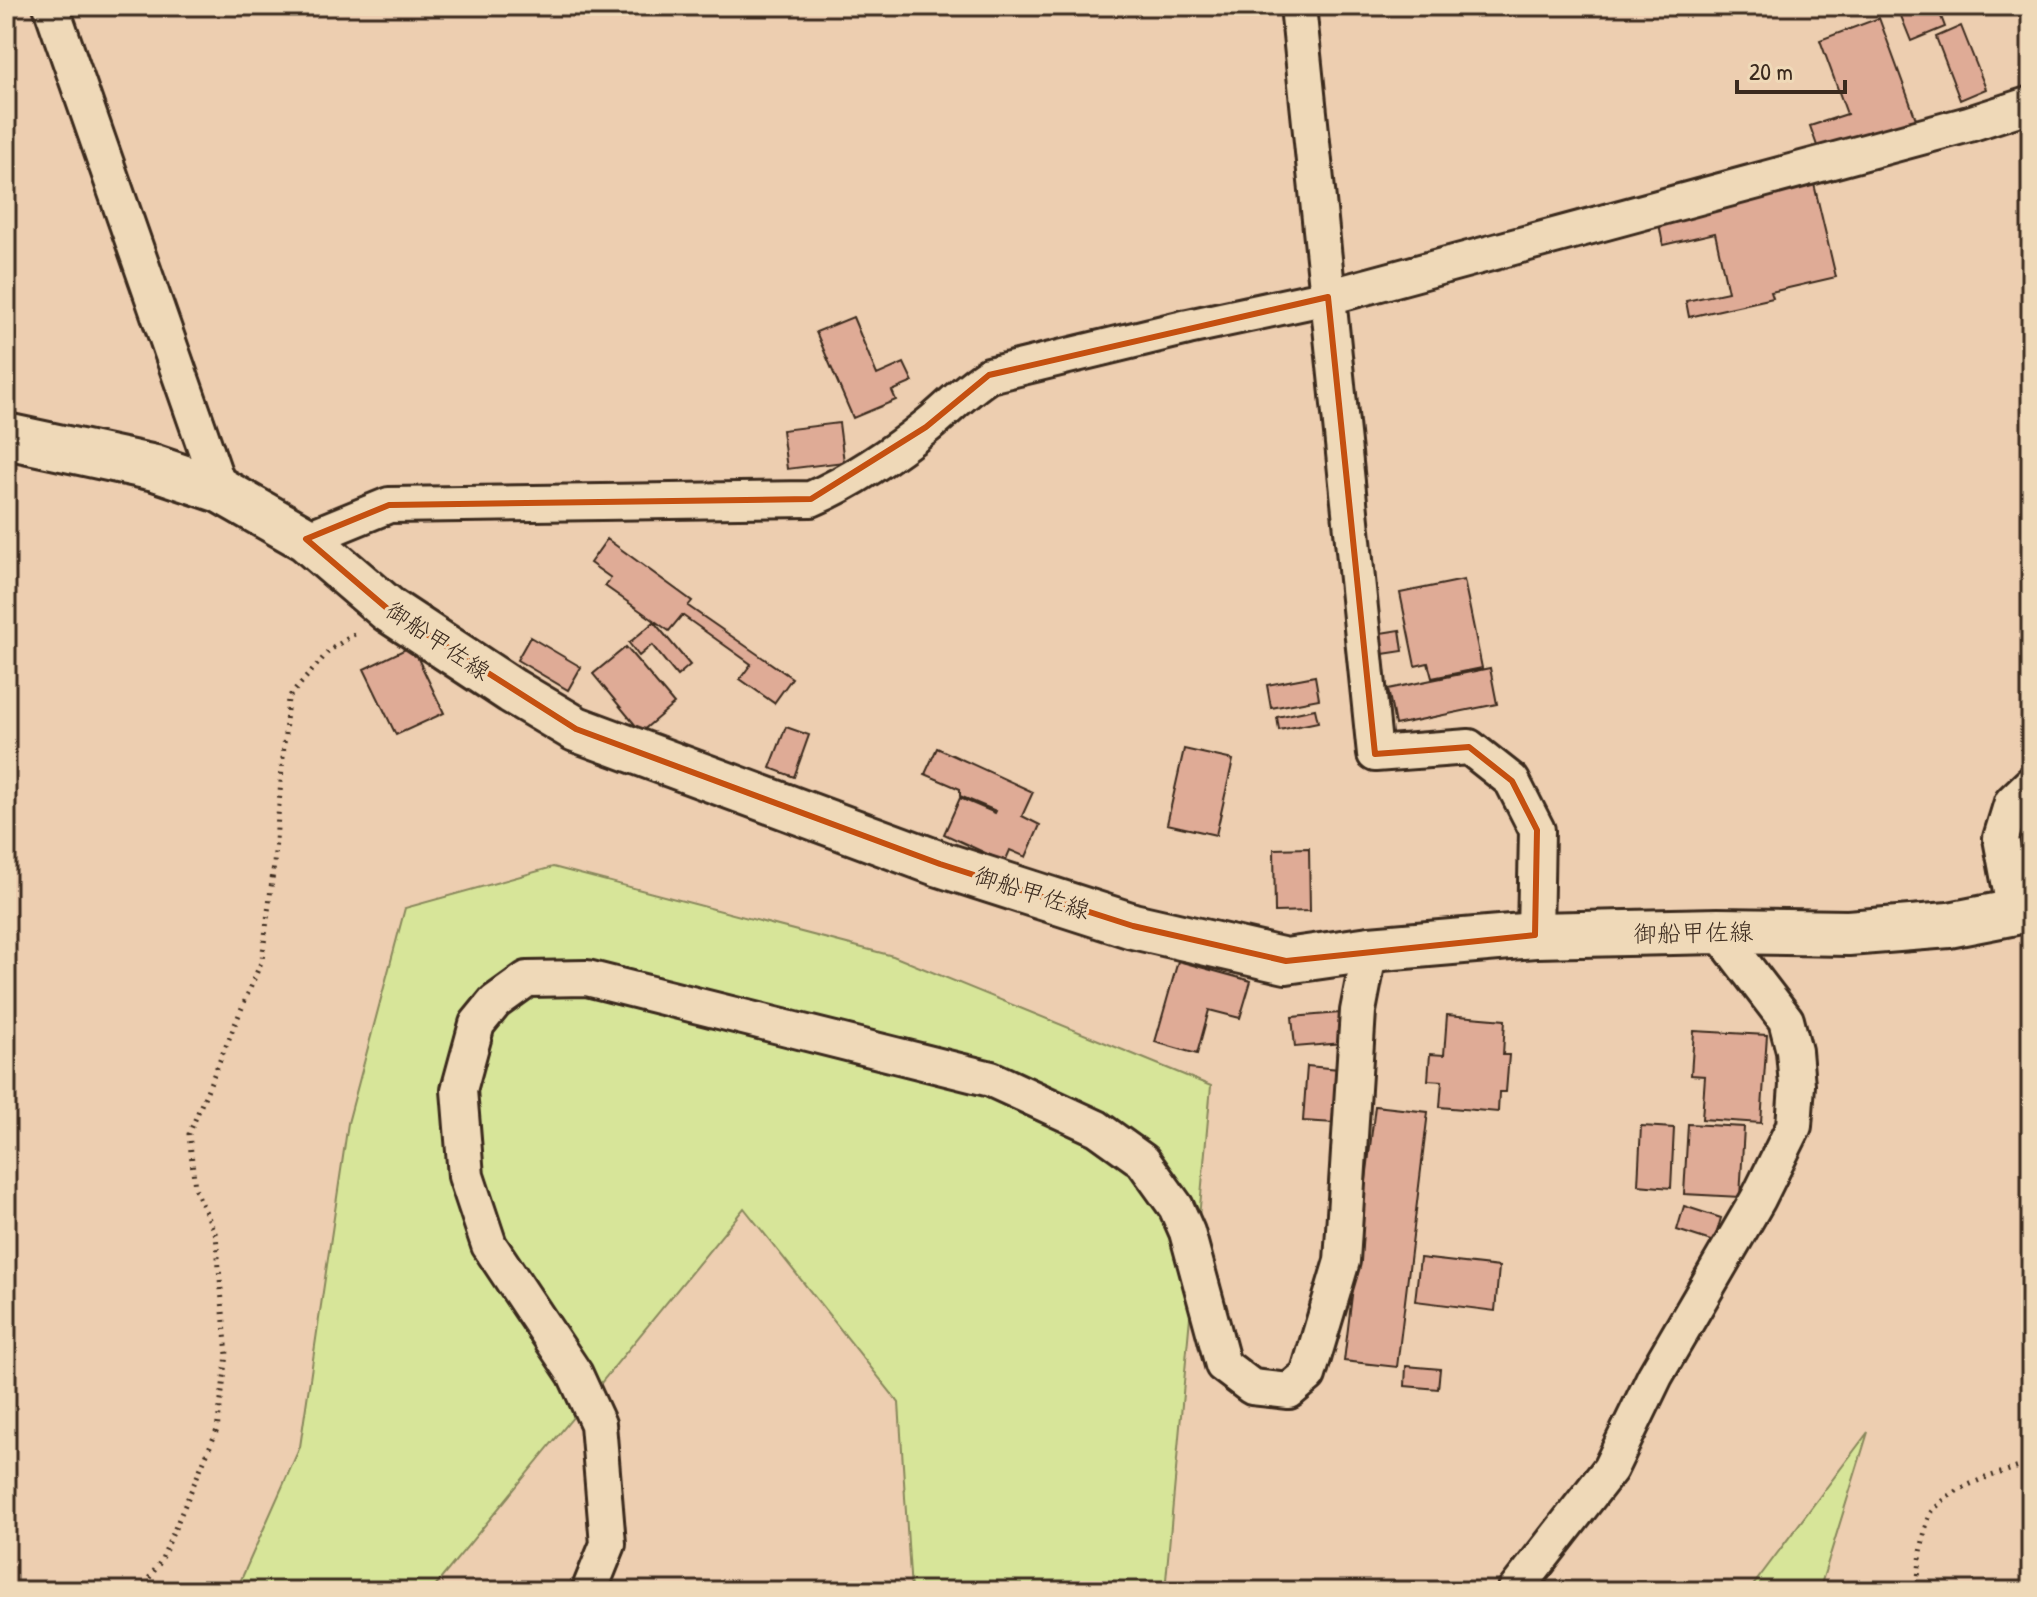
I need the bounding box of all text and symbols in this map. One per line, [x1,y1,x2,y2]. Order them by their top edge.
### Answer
scale bar [1737,44,1845,94]
text: 20 m [1749,55,1793,87]
street label: 御船甲佐線 [380,593,497,687]
street label: 御船甲佐線 [970,858,1094,926]
street label: 御船甲佐線 [1633,915,1753,949]

